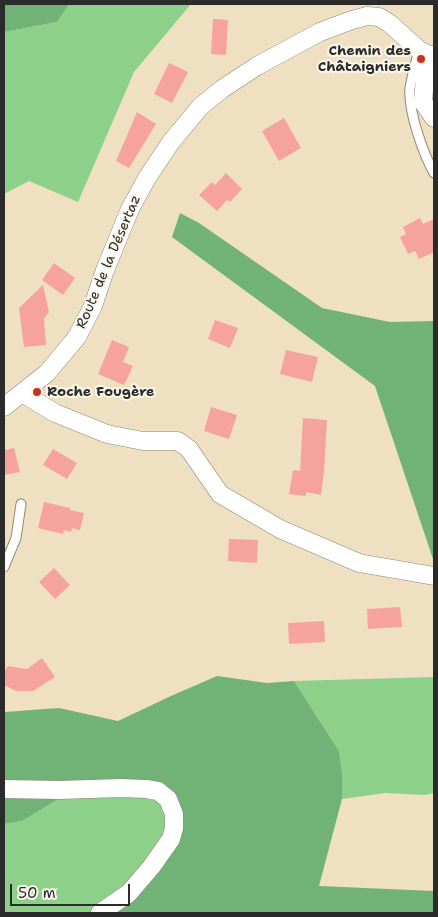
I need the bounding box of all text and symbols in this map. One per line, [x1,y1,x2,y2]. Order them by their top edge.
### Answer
place label: Chemin des Châtaigniers [318,43,411,75]
marker: Chemin des Châtaigniers [415,53,427,65]
street label: Route de la Désertaz [73,193,145,331]
place label: Roche Fougère [47,384,155,400]
marker: Roche Fougère [31,386,43,398]
scale bar [12,874,132,906]
text: 50 m [18,883,56,903]

